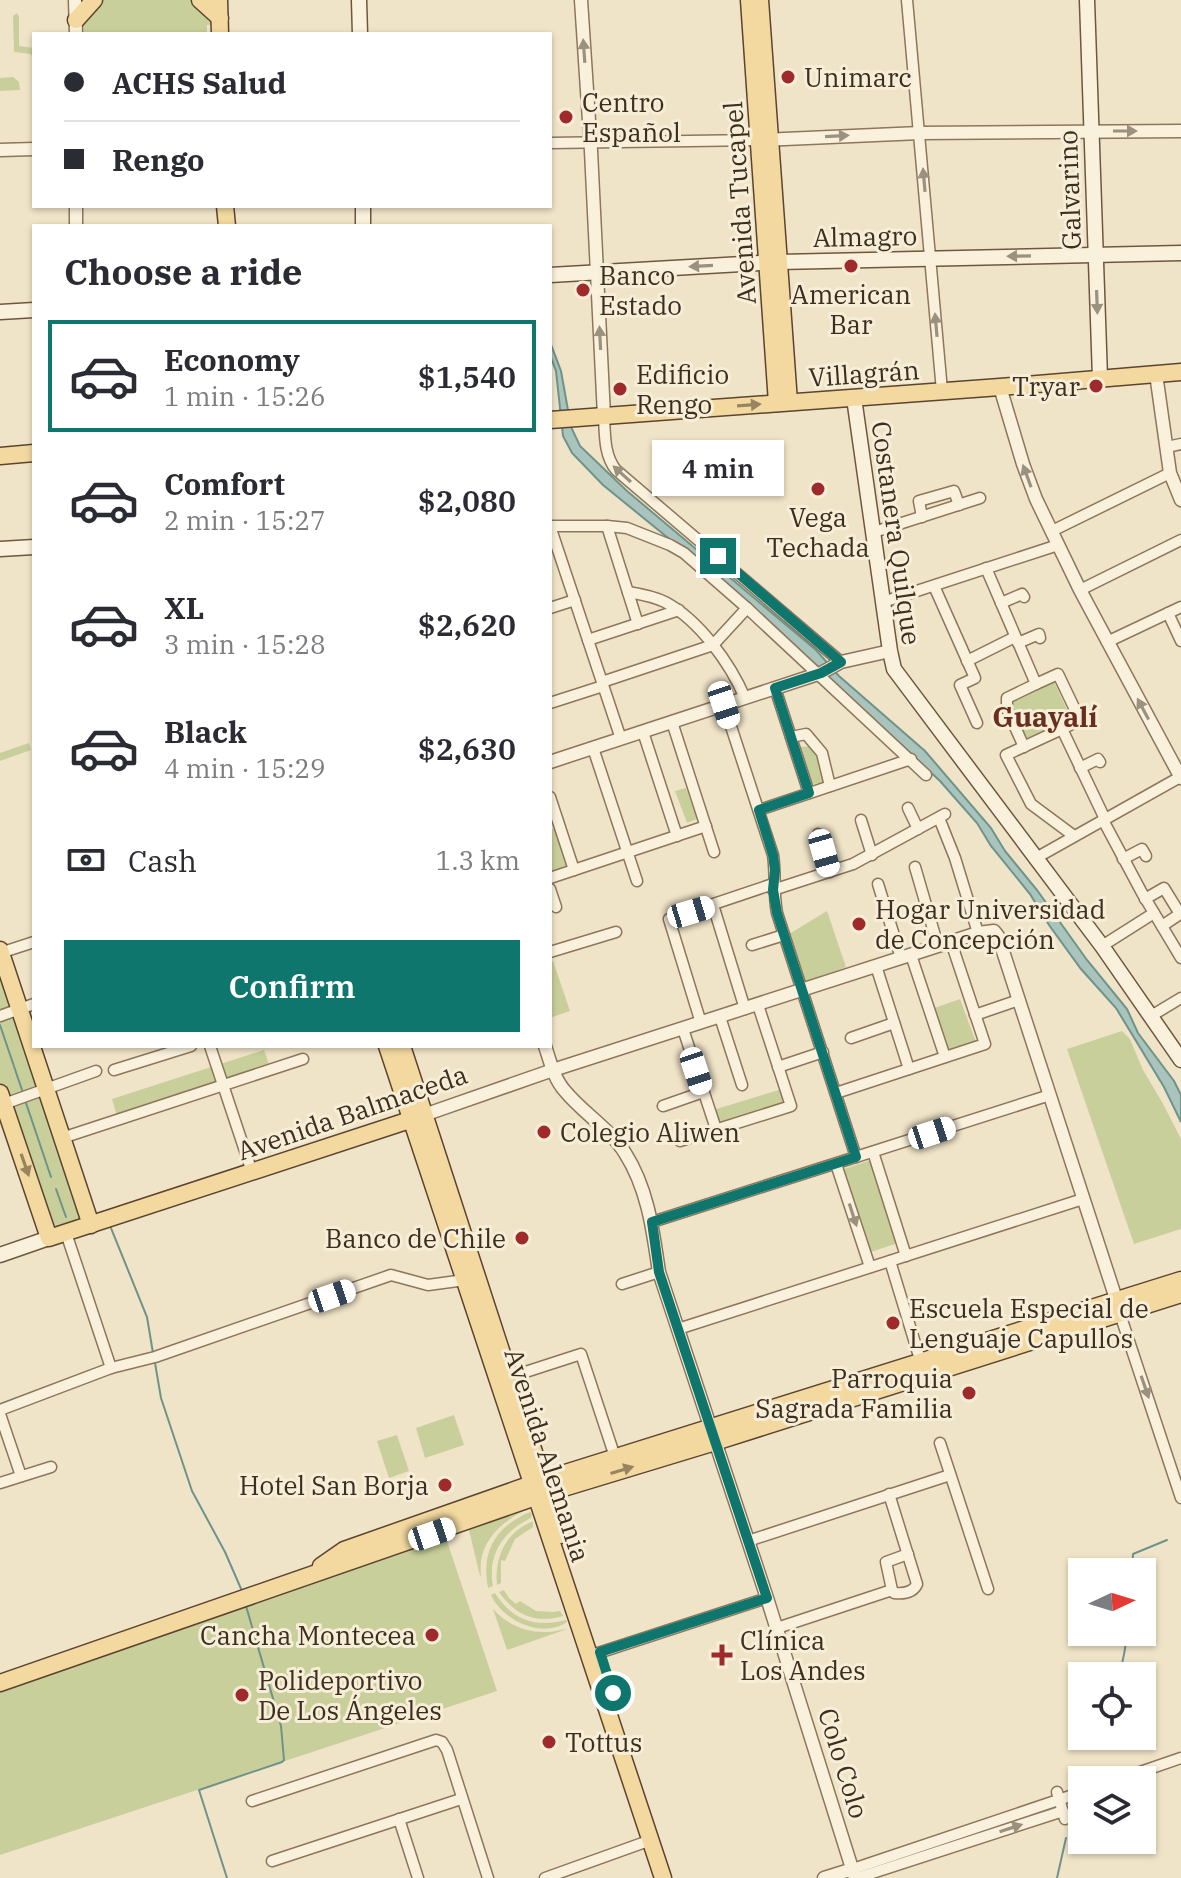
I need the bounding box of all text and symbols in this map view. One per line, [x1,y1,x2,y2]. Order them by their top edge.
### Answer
one-way arrow [577,38,590,63]
place label: Unimarc [804,60,912,94]
text: ACHS Salud [112,63,286,102]
marker: Unimarc [779,68,797,86]
place label: Centro Español [582,85,681,149]
street label: Avenida Tucapel [715,100,763,306]
marker: Centro Español [557,108,575,126]
one-way arrow [1113,125,1138,137]
one-way arrow [825,130,850,143]
street label: Galvarino [1050,130,1088,250]
text: Rengo [112,140,204,179]
one-way arrow [917,167,930,192]
street label: Almagro [812,218,918,254]
text: Choose a ride [64,248,303,295]
one-way arrow [1006,250,1031,263]
marker: American Bar [842,257,860,275]
place label: Banco Estado [599,258,682,322]
one-way arrow [689,260,714,273]
place label: American Bar [791,277,911,341]
marker: Banco Estado [574,281,592,299]
one-way arrow [1090,290,1103,315]
one-way arrow [929,312,942,337]
one-way arrow [593,325,606,350]
icon: car [68,340,140,412]
text: Economy [164,340,300,379]
street label: Villagrán [807,352,921,394]
text: $1,540 [418,357,516,396]
place label: Edificio Rengo [636,357,729,421]
place label: Tryar [1012,369,1080,403]
marker: Tryar [1087,377,1105,395]
text: 1 min · 15:26 [164,379,326,413]
marker: Edificio Rengo [611,380,629,398]
one-way arrow [737,398,762,411]
street label: Costanera Quilque [864,419,930,647]
callout: 4 min [652,440,784,496]
text: 4 min [682,451,754,485]
icon: car [68,464,140,536]
text: Comfort [164,464,285,503]
one-way arrow [1020,464,1033,488]
one-way arrow [613,466,632,484]
marker: Vega Techada [809,480,827,498]
text: $2,080 [418,481,516,520]
place label: Vega Techada [766,500,870,564]
text: 2 min · 15:27 [164,503,326,537]
route end [700,538,736,574]
icon: car [68,588,140,660]
text: XL [164,588,204,627]
text: $2,620 [418,605,516,644]
text: 3 min · 15:28 [164,627,326,661]
car [705,678,743,732]
one-way arrow [1137,697,1150,720]
district label: Guayalí [992,698,1098,735]
icon: car [68,712,140,784]
text: Black [164,712,247,751]
text: $2,630 [418,729,516,768]
text: 4 min · 15:29 [164,751,326,785]
car [806,827,842,879]
icon: cash [64,838,108,882]
text: Cash [128,841,197,880]
text: 1.3 km [436,843,520,877]
place label: Hogar Universidad de Concepción [875,892,1106,956]
car [665,894,717,930]
marker: Hogar Universidad de Concepción [850,915,868,933]
button: Confirm [64,940,520,1032]
car [677,1044,715,1098]
street label: Avenida Balmaceda [232,1057,472,1167]
car [905,1114,959,1152]
place label: Colegio Aliwen [560,1115,740,1149]
marker: Colegio Aliwen [535,1123,553,1141]
one-way arrow [19,1154,31,1178]
one-way arrow [848,1204,860,1228]
place label: Banco de Chile [325,1221,506,1255]
marker: Banco de Chile [513,1229,531,1247]
car [305,1277,359,1315]
place label: Escuela Especial de Lenguaje Capullos [909,1291,1149,1355]
marker: Escuela Especial de Lenguaje Capullos [884,1314,902,1332]
street label: Avenida Alemania [497,1344,599,1566]
place label: Parroquia Sagrada Familia [755,1361,953,1425]
one-way arrow [1140,1376,1152,1400]
marker: Parroquia Sagrada Familia [960,1384,978,1402]
one-way arrow [610,1463,634,1476]
place label: Hotel San Borja [239,1468,429,1502]
marker: Hotel San Borja [436,1476,454,1494]
car [405,1515,459,1553]
north arrow [1068,1558,1156,1646]
map controls [1068,1558,1156,1854]
place label: Cancha Montecea [200,1618,416,1652]
place label: Clínica Los Andes [740,1623,866,1687]
marker: Cancha Montecea [423,1626,441,1644]
marker: Clínica Los Andes [711,1644,733,1666]
button: locate [1068,1662,1156,1750]
place label: Polideportivo De Los Ángeles [258,1663,442,1727]
route start [595,1675,631,1711]
marker: Polideportivo De Los Ángeles [233,1686,251,1704]
street label: Colo Colo [811,1704,877,1822]
place label: Tottus [565,1725,642,1759]
marker: Tottus [540,1733,558,1751]
button: layers [1068,1766,1156,1854]
one-way arrow [1000,1821,1024,1833]

